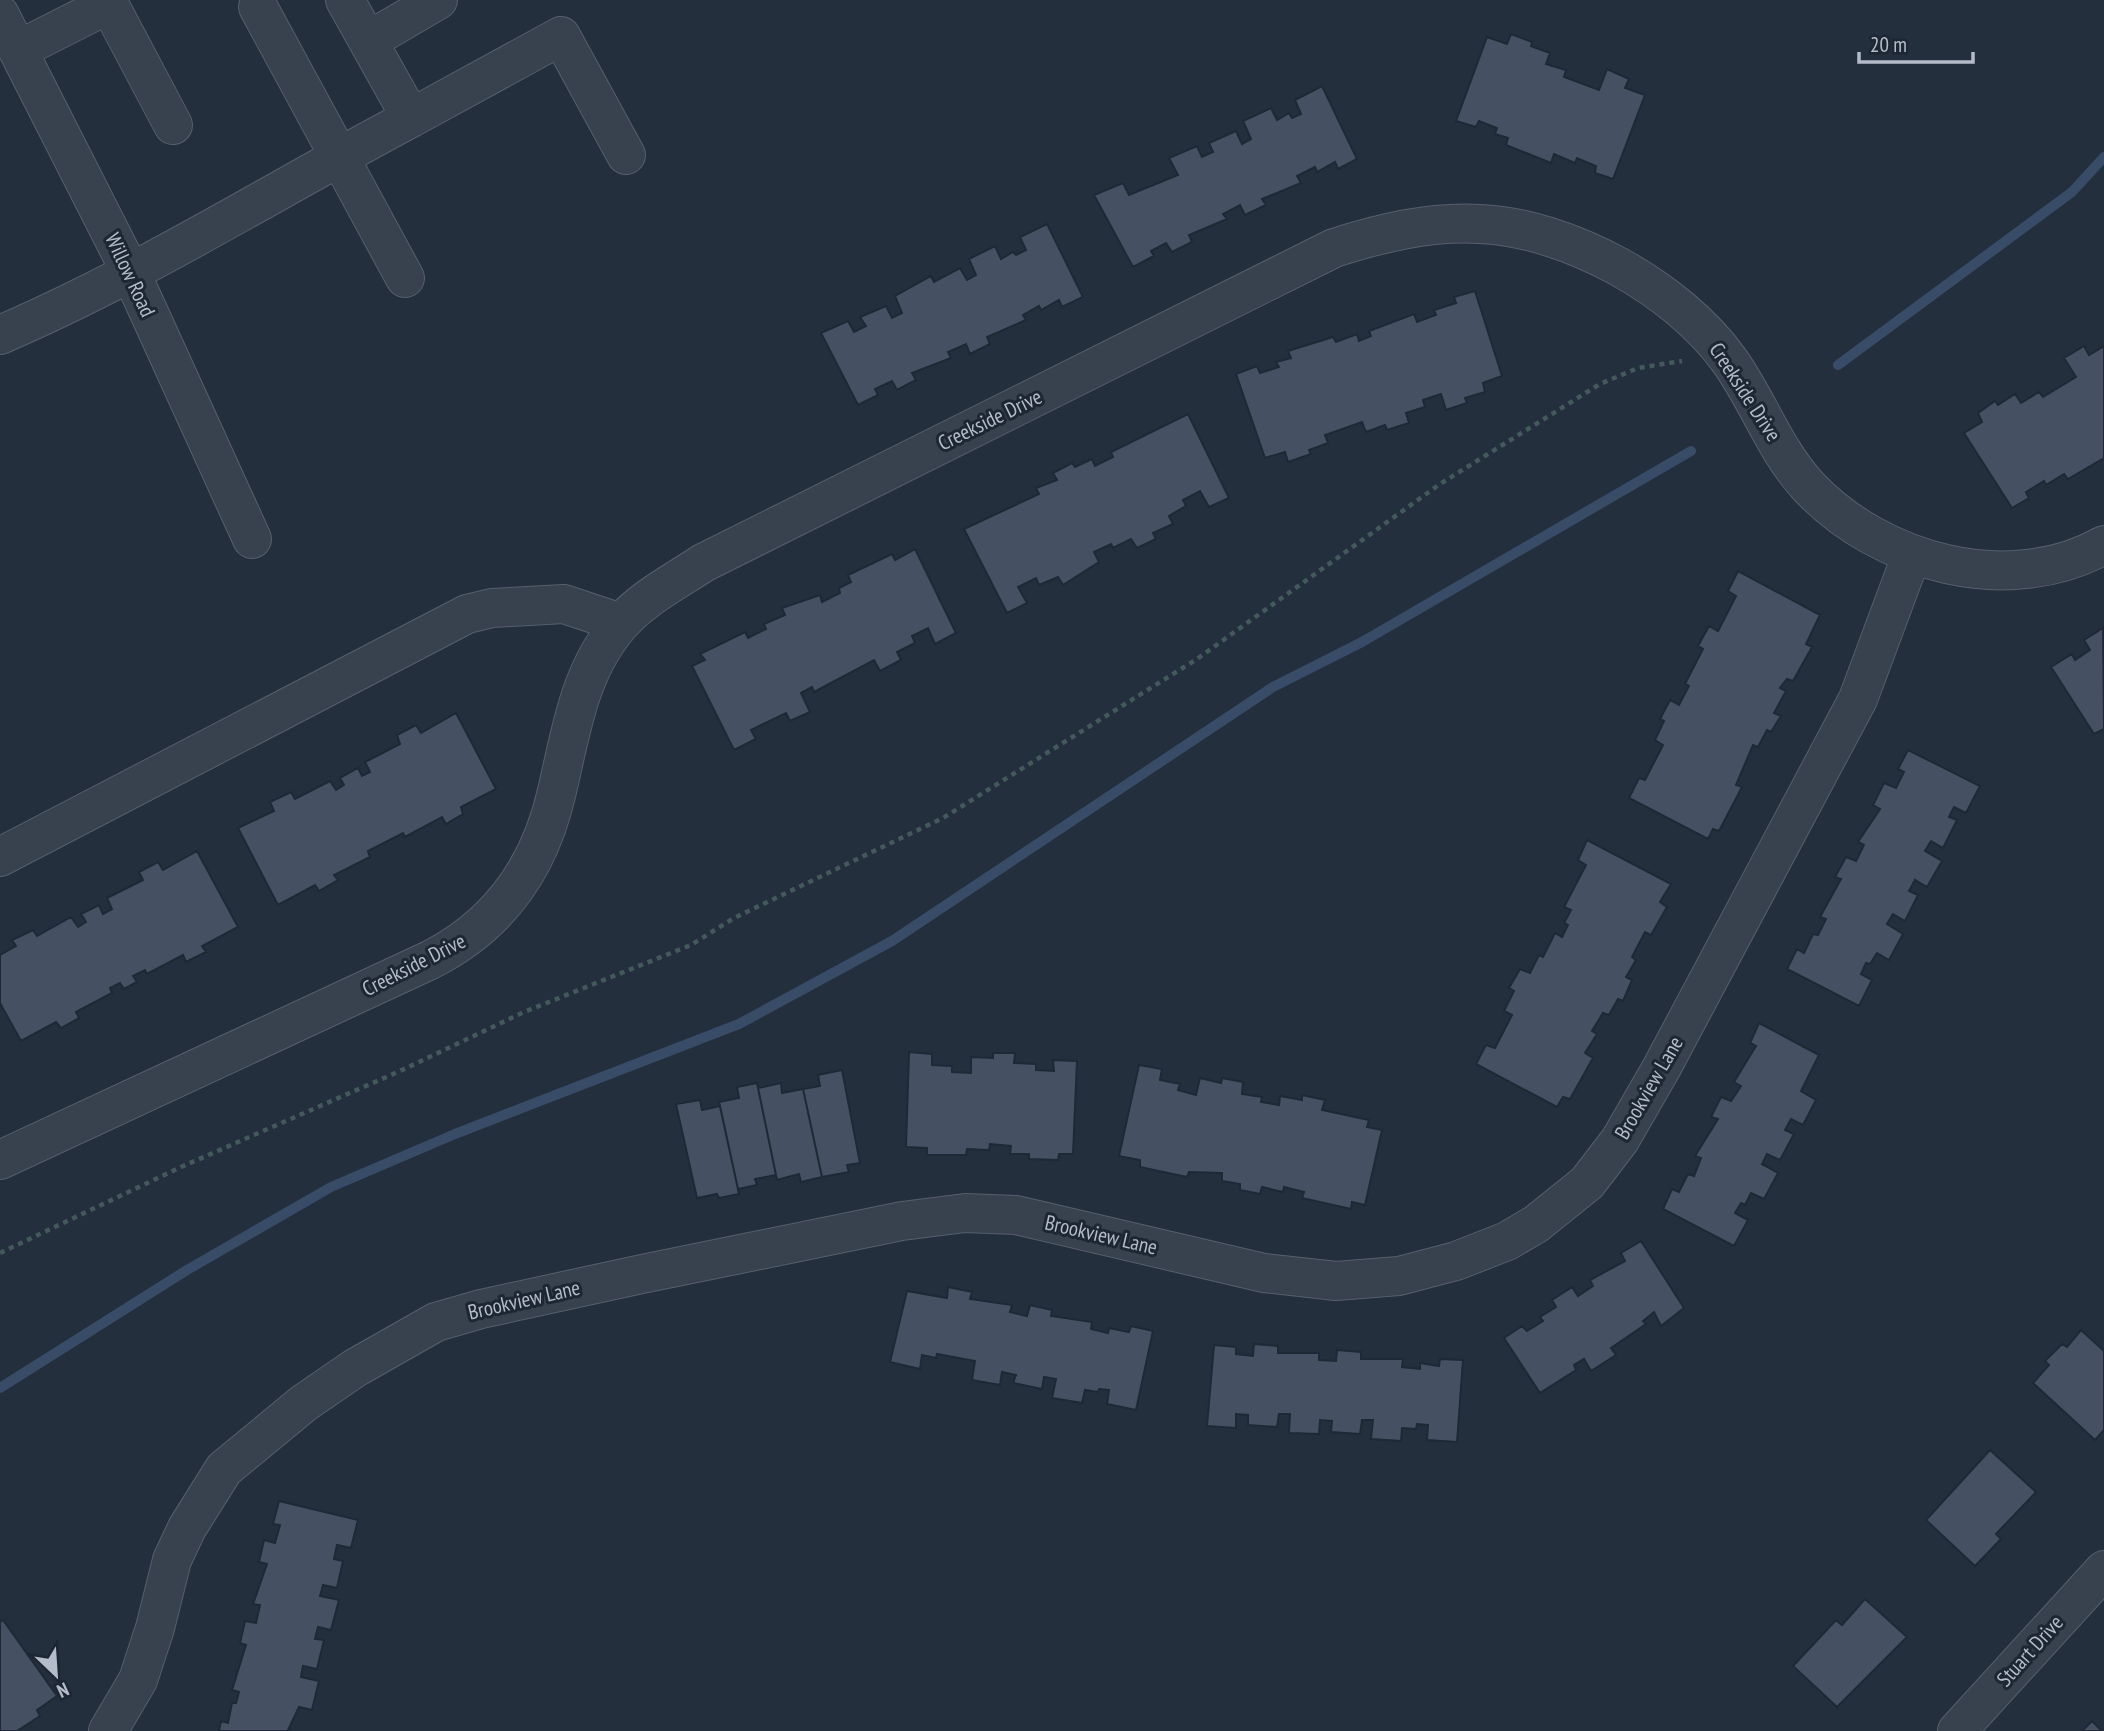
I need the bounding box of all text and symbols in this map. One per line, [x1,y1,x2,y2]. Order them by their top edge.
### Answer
scale bar [1859,21,1973,65]
text: 20 m [1870,31,1907,58]
street label: Willow Road [99,228,162,321]
street label: Creekside Drive [1703,337,1787,446]
street label: Creekside Drive [933,383,1046,456]
street label: Creekside Drive [358,927,470,1002]
street label: Brookview Lane [1608,1032,1689,1144]
street label: Brookview Lane [1042,1209,1160,1261]
street label: Brookview Lane [465,1274,583,1326]
street label: Stuart Drive [1991,1609,2069,1692]
north arrow [21,1640,91,1710]
text: N [53,1677,73,1703]

